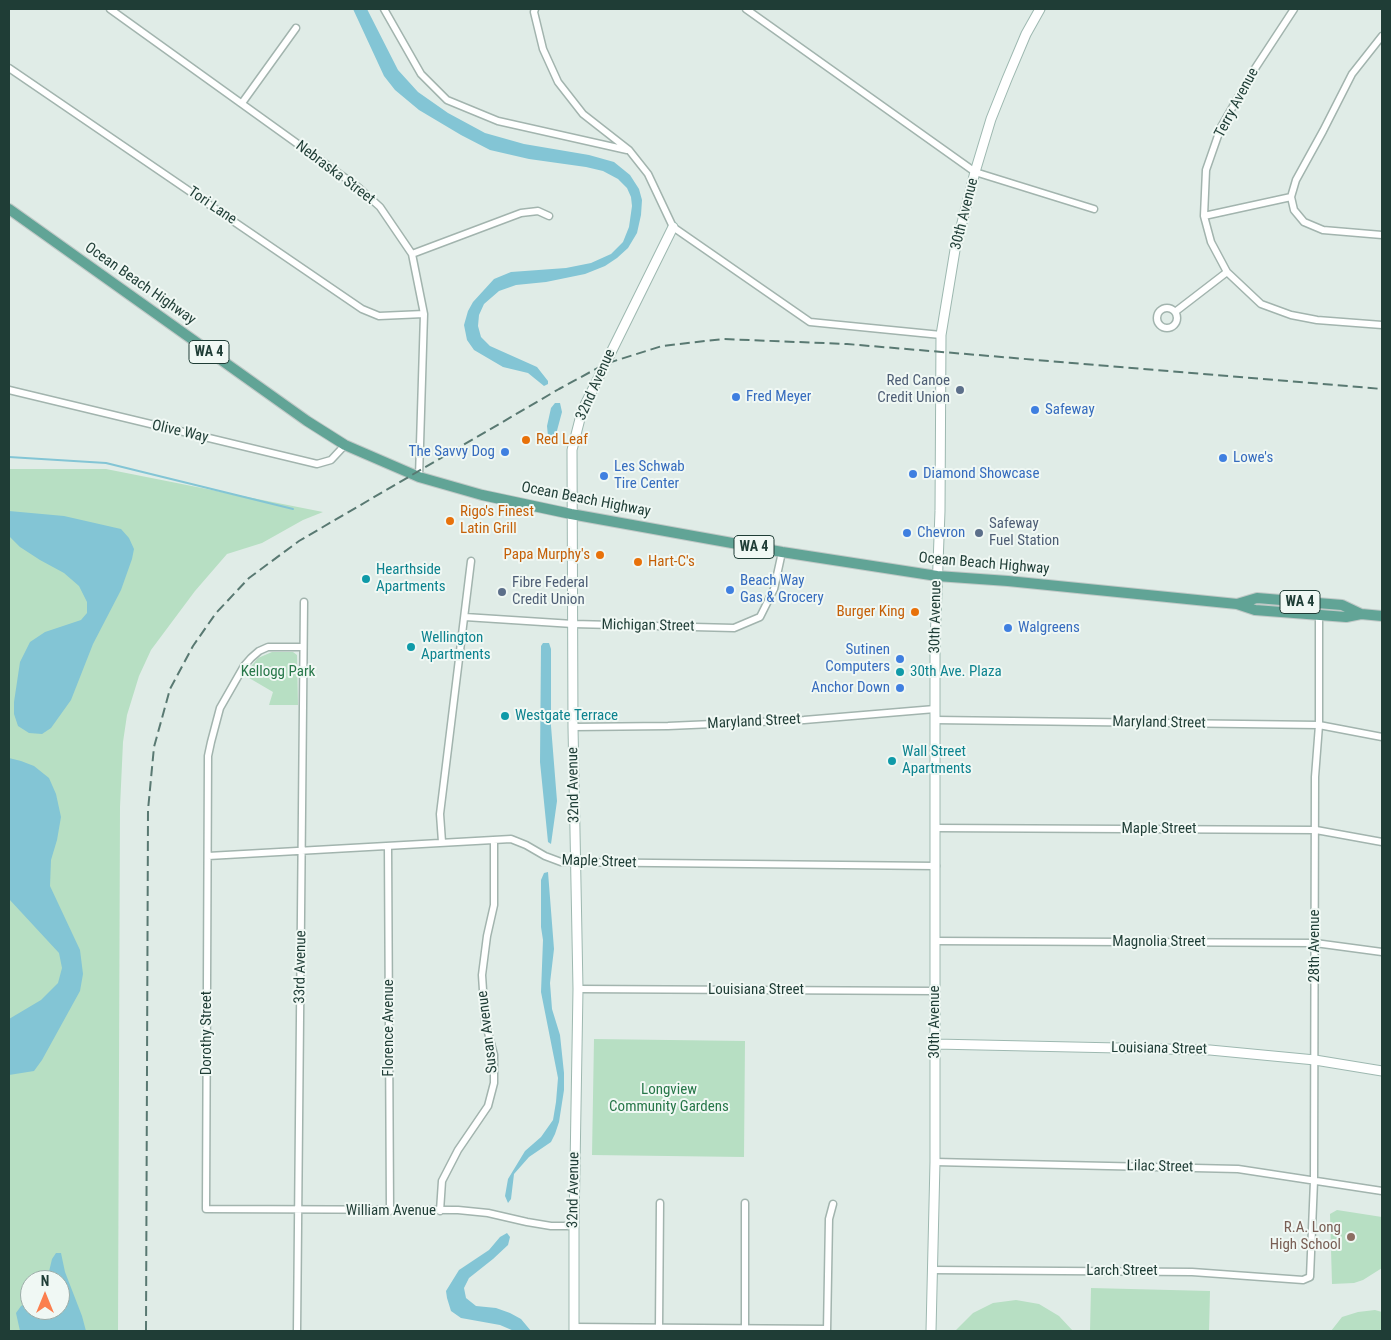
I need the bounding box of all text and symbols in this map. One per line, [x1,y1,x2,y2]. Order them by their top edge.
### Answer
street label: Terry Avenue [1211,65,1263,141]
street label: Nebraska Street [292,137,378,209]
street label: 30th Avenue [947,176,983,252]
street label: Tori Lane [184,183,240,229]
street label: Ocean Beach Highway [81,239,199,329]
road number: WA 4 [189,341,229,364]
street label: 32nd Avenue [572,347,620,423]
place label: Red Canoe Credit Union [877,372,950,407]
marker: Red Canoe Credit Union [954,384,966,396]
place label: Fred Meyer [746,388,811,406]
marker: Fred Meyer [730,391,742,403]
place label: Safeway [1045,401,1095,419]
marker: Safeway [1029,404,1041,416]
street label: Olive Way [150,417,210,447]
place label: Red Leaf [536,431,588,449]
marker: Red Leaf [520,434,532,446]
place label: The Savvy Dog [409,443,495,461]
marker: The Savvy Dog [499,446,511,458]
place label: Lowe's [1233,449,1273,467]
marker: Lowe's [1217,452,1229,464]
place label: Les Schwab Tire Center [614,458,685,493]
place label: Diamond Showcase [923,465,1039,483]
marker: Diamond Showcase [907,468,919,480]
marker: Les Schwab Tire Center [598,470,610,482]
street label: Ocean Beach Highway [520,479,652,521]
place label: Rigo's Finest Latin Grill [460,503,534,538]
marker: Rigo's Finest Latin Grill [444,515,456,527]
place label: Safeway Fuel Station [989,515,1059,550]
place label: Chevron [917,524,965,542]
marker: Chevron [901,527,913,539]
marker: Safeway Fuel Station [973,527,985,539]
road number: WA 4 [734,536,774,558]
place label: Papa Murphy's [504,546,590,564]
marker: Papa Murphy's [594,549,606,561]
street label: Ocean Beach Highway [918,549,1050,579]
place label: Hart-C's [648,553,695,571]
marker: Hart-C's [632,556,644,568]
place label: Hearthside Apartments [376,561,445,596]
place label: Beach Way Gas & Grocery [740,572,824,607]
marker: Hearthside Apartments [360,573,372,585]
place label: Fibre Federal Credit Union [512,574,588,609]
street label: 30th Avenue [926,580,946,654]
marker: Beach Way Gas & Grocery [724,584,736,596]
marker: Fibre Federal Credit Union [496,586,508,598]
road number: WA 4 [1280,590,1320,614]
place label: Burger King [836,603,905,621]
marker: Burger King [909,606,921,618]
street label: Michigan Street [601,616,695,636]
place label: Walgreens [1018,619,1080,637]
marker: Walgreens [1002,622,1014,634]
place label: Wellington Apartments [421,629,490,664]
marker: Wellington Apartments [405,641,417,653]
place label: Sutinen Computers [825,641,890,676]
marker: Sutinen Computers [894,653,906,665]
park label: Kellogg Park [241,663,315,681]
place label: 30th Ave. Plaza [910,663,1002,681]
marker: 30th Ave. Plaza [894,666,906,678]
place label: Anchor Down [811,679,890,697]
marker: Anchor Down [894,682,906,694]
place label: Westgate Terrace [515,707,618,725]
marker: Westgate Terrace [499,710,511,722]
street label: Maryland Street [707,711,801,733]
street label: Maryland Street [1112,713,1206,733]
place label: Wall Street Apartments [902,743,971,778]
street label: 32nd Avenue [564,747,584,823]
marker: Wall Street Apartments [886,755,898,767]
street label: Maple Street [1122,820,1196,838]
street label: Maple Street [561,852,637,872]
street label: 28th Avenue [1306,909,1324,983]
street label: 33rd Avenue [291,930,311,1004]
street label: Magnolia Street [1112,933,1206,951]
street label: Florence Avenue [380,979,398,1077]
street label: Louisiana Street [708,981,804,999]
street label: 30th Avenue [926,985,944,1059]
street label: Susan Avenue [474,990,502,1074]
street label: Dorothy Street [198,991,216,1075]
street label: Louisiana Street [1111,1039,1207,1059]
park label: Longview Community Gardens [609,1081,729,1116]
street label: 32nd Avenue [564,1152,584,1228]
street label: Lilac Street [1126,1157,1194,1177]
street label: William Avenue [346,1202,436,1220]
place label: R.A. Long High School [1270,1219,1341,1254]
marker: R.A. Long High School [1345,1231,1357,1243]
street label: Larch Street [1086,1262,1158,1280]
north arrow [20,1270,70,1320]
text: N [41,1273,49,1289]

